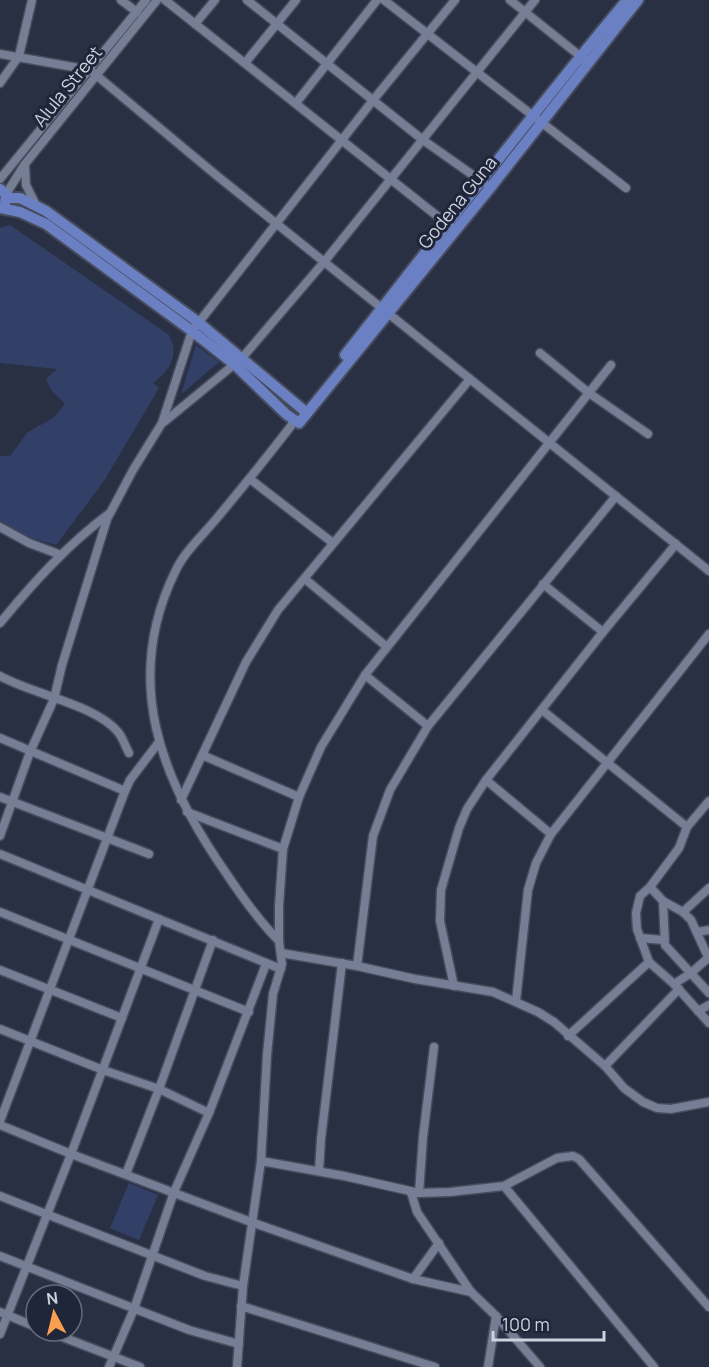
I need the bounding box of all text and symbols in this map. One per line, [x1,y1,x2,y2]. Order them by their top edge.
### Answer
street label: Alula Street [27,41,107,131]
street label: Godena Guna [412,151,502,253]
north arrow [24,1283,84,1343]
text: N [45,1286,59,1310]
scale bar [493,1304,604,1342]
text: 100 m [502,1312,550,1336]

